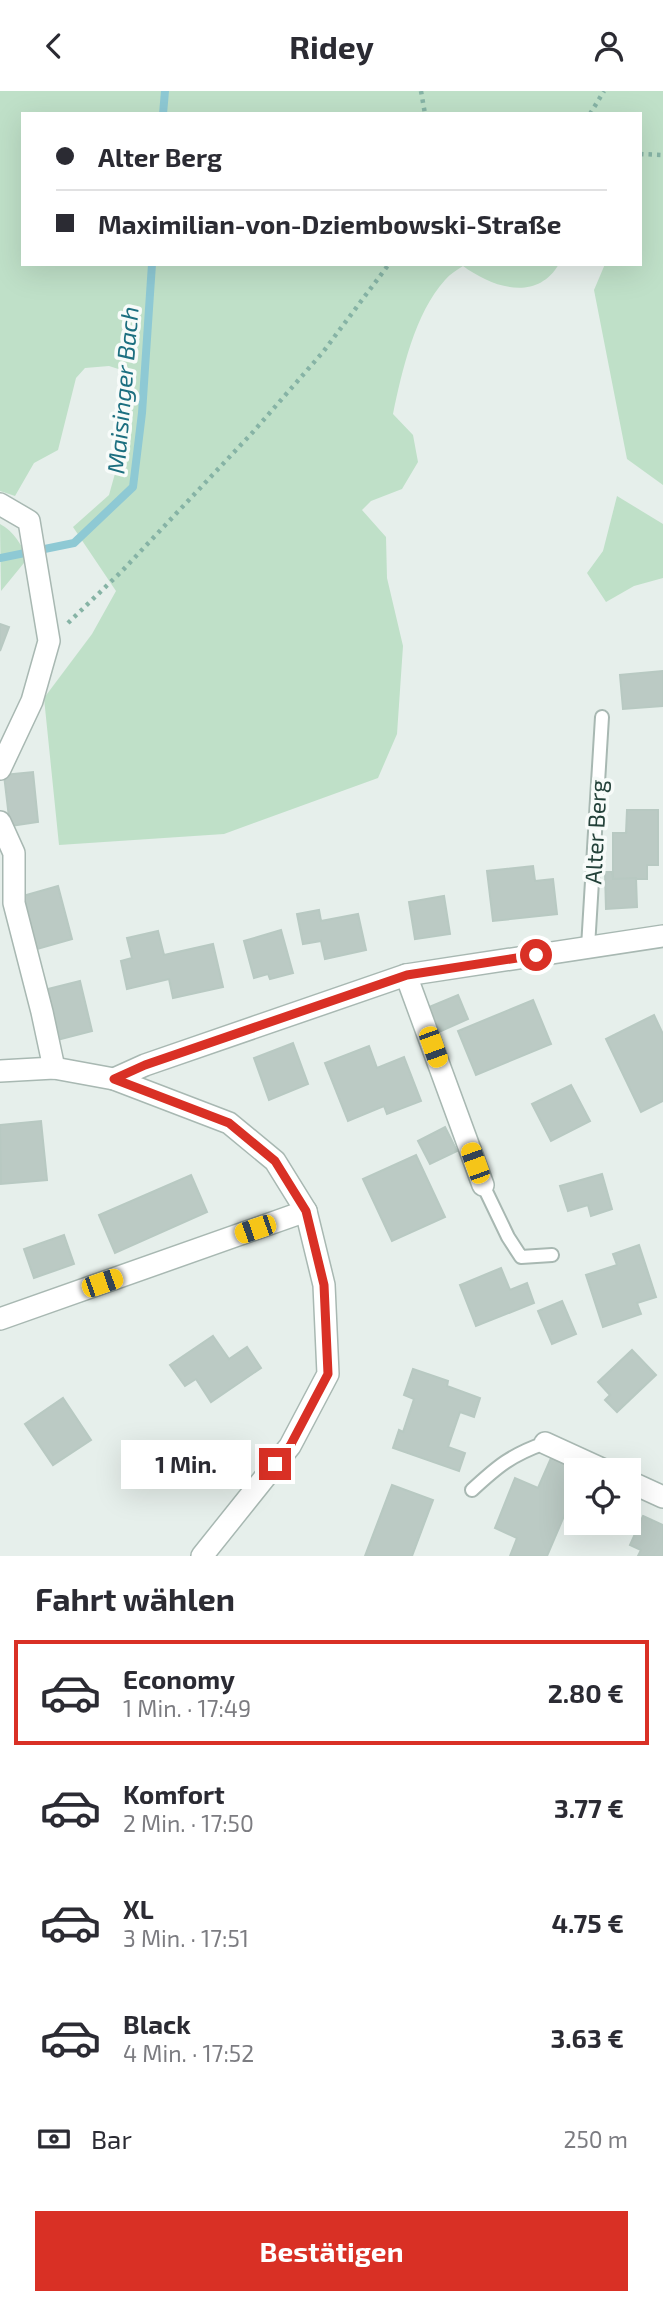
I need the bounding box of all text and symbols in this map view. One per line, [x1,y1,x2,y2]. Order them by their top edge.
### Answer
icon: back [35,27,73,65]
text: Ridey [289,27,374,65]
icon: person [590,27,628,65]
text: Alter Berg [98,141,222,172]
text: Maximilian-von-Dziembowski-Straße [98,208,561,239]
water label: Maisinger Bach [100,305,144,475]
street label: Alter Berg [578,779,612,885]
route start [520,939,552,971]
car [416,1024,451,1070]
car [458,1140,493,1186]
car [232,1212,279,1246]
car [79,1266,126,1300]
callout: 1 Min. [121,1439,250,1489]
route end [259,1448,291,1480]
text: 1 Min. [155,1450,217,1478]
map controls [564,1458,641,1535]
button: locate [564,1458,641,1535]
text: Fahrt wählen [35,1579,235,1617]
icon: car [39,1661,102,1724]
text: Economy [123,1663,235,1694]
text: 2.80 € [548,1677,624,1708]
text: 1 Min. · 17:49 [123,1694,251,1722]
icon: car [39,1776,102,1839]
text: Komfort [123,1778,225,1809]
text: 3.77 € [554,1792,624,1823]
text: 2 Min. · 17:50 [123,1809,254,1837]
icon: car [39,1891,102,1954]
text: XL [123,1893,154,1924]
text: 4.75 € [552,1907,624,1938]
text: 3 Min. · 17:51 [123,1924,249,1952]
icon: car [39,2006,102,2069]
text: Black [123,2008,191,2039]
text: 3.63 € [551,2022,624,2053]
text: 4 Min. · 17:52 [123,2039,254,2067]
icon: cash [35,2120,73,2158]
text: Bar [91,2123,132,2154]
text: 250 m [564,2125,628,2153]
button: Bestätigen [35,2211,628,2291]

